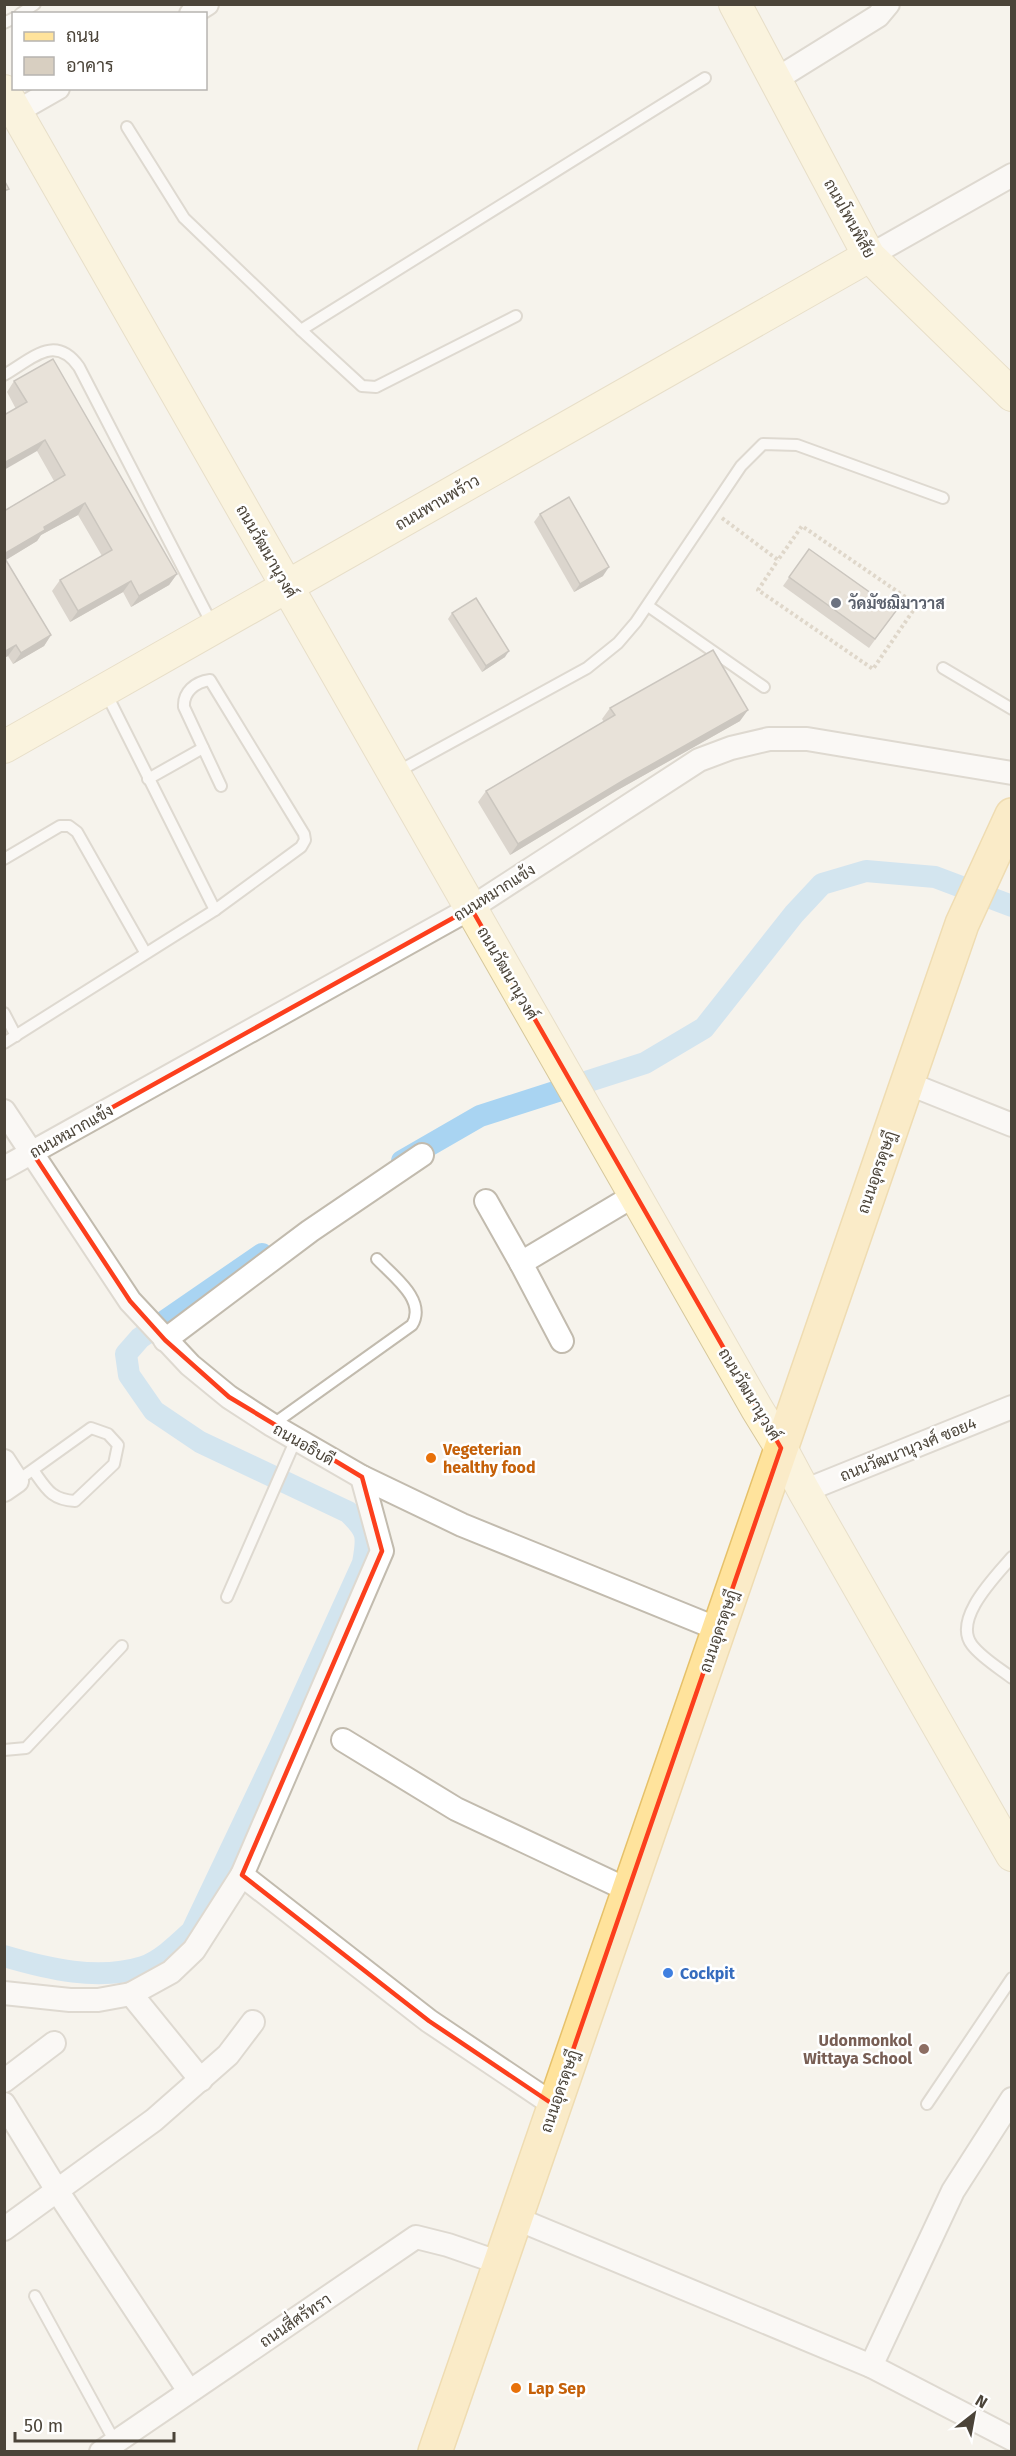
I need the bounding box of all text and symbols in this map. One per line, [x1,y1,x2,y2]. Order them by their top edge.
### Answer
legend [12,12,207,90]
text: ถนน [66,25,99,47]
text: อาคาร [66,55,114,77]
street label: ถนนโพนพิสัย [820,174,881,261]
street label: ถนนพานพร้าว [391,470,483,534]
street label: ถนนวัฒนานุวงศ์ [231,500,303,602]
place label: วัดมัชฌิมาวาส [848,593,945,613]
marker: วัดมัชฌิมาวาส [829,596,843,610]
street label: ถนนหมากแข้ง [449,859,539,925]
street label: ถนนวัฒนานุวงศ์ [472,922,544,1024]
street label: ถนนหมากแข้ง [26,1100,116,1162]
street label: ถนนอุดรดุษฎี [852,1128,901,1217]
street label: ถนนวัฒนานุวงศ์ [713,1343,787,1445]
street label: ถนนวัฒนานุวงศ์ ซอย4 [836,1410,980,1487]
street label: ถนนอธิบดี [270,1418,339,1470]
place label: Vegeterian healthy food [442,1440,535,1477]
marker: Vegeterian healthy food [424,1451,438,1465]
street label: ถนนอุดรดุษฎี [694,1587,743,1676]
place label: Cockpit [680,1964,736,1983]
marker: Cockpit [661,1966,675,1980]
place label: Udonmonkol Wittaya School [803,2031,912,2068]
marker: Udonmonkol Wittaya School [917,2042,931,2056]
street label: ถนนอุดรดุษฎี [535,2047,584,2136]
street label: ถนนสี่ศรัทรา [253,2285,335,2351]
place label: Lap Sep [528,2379,586,2398]
marker: Lap Sep [509,2381,523,2395]
north arrow [944,2384,1004,2444]
text: N [972,2391,991,2412]
scale bar [15,2405,174,2443]
text: 50 m [24,2415,63,2437]

